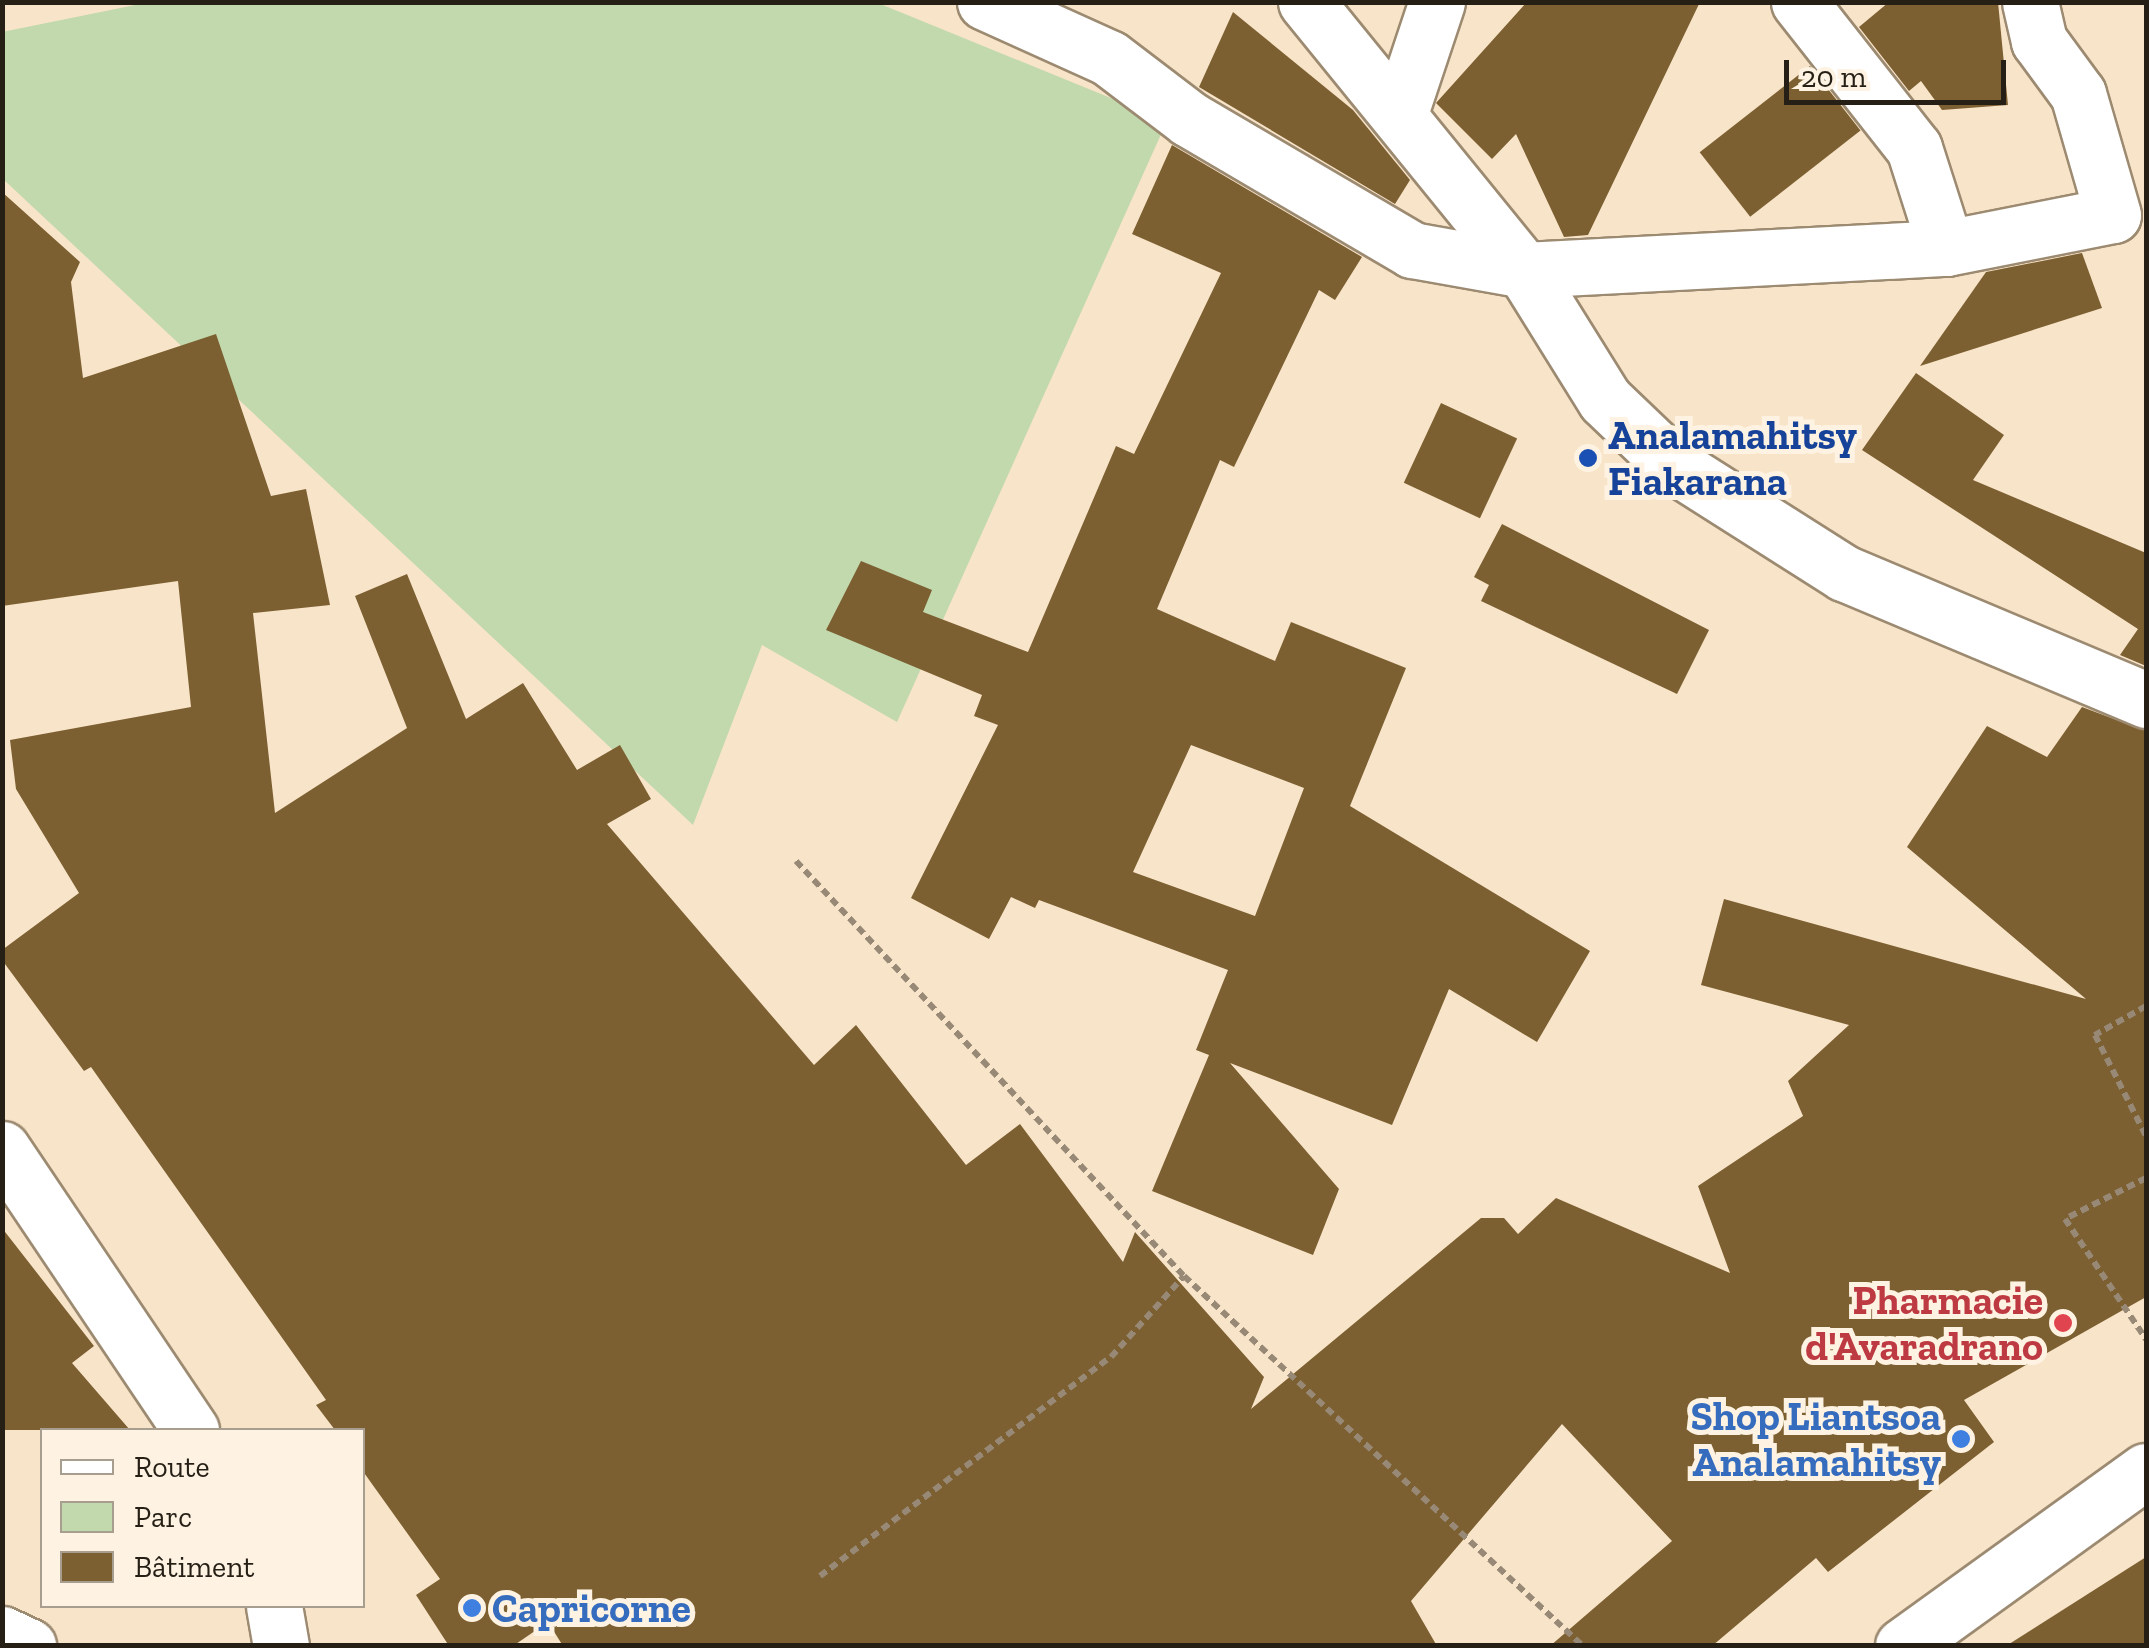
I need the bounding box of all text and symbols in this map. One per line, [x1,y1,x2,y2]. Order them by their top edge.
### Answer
scale bar [1789,40,2012,102]
text: 20 m [1801,59,1866,95]
place label: Analamahitsy Fiakarana [1608,411,1857,505]
marker: Analamahitsy Fiakarana [1577,447,1599,469]
place label: Pharmacie d'Avaradrano [1805,1276,2043,1370]
marker: Pharmacie d'Avaradrano [2052,1312,2074,1334]
place label: Shop Liantsoa Analamahitsy [1691,1392,1941,1486]
legend [40,1428,365,1608]
marker: Shop Liantsoa Analamahitsy [1950,1428,1972,1450]
text: Route [134,1449,210,1485]
text: Parc [134,1499,192,1535]
text: Bâtiment [134,1549,254,1585]
place label: Capricorne [492,1584,691,1632]
marker: Capricorne [461,1597,483,1619]

